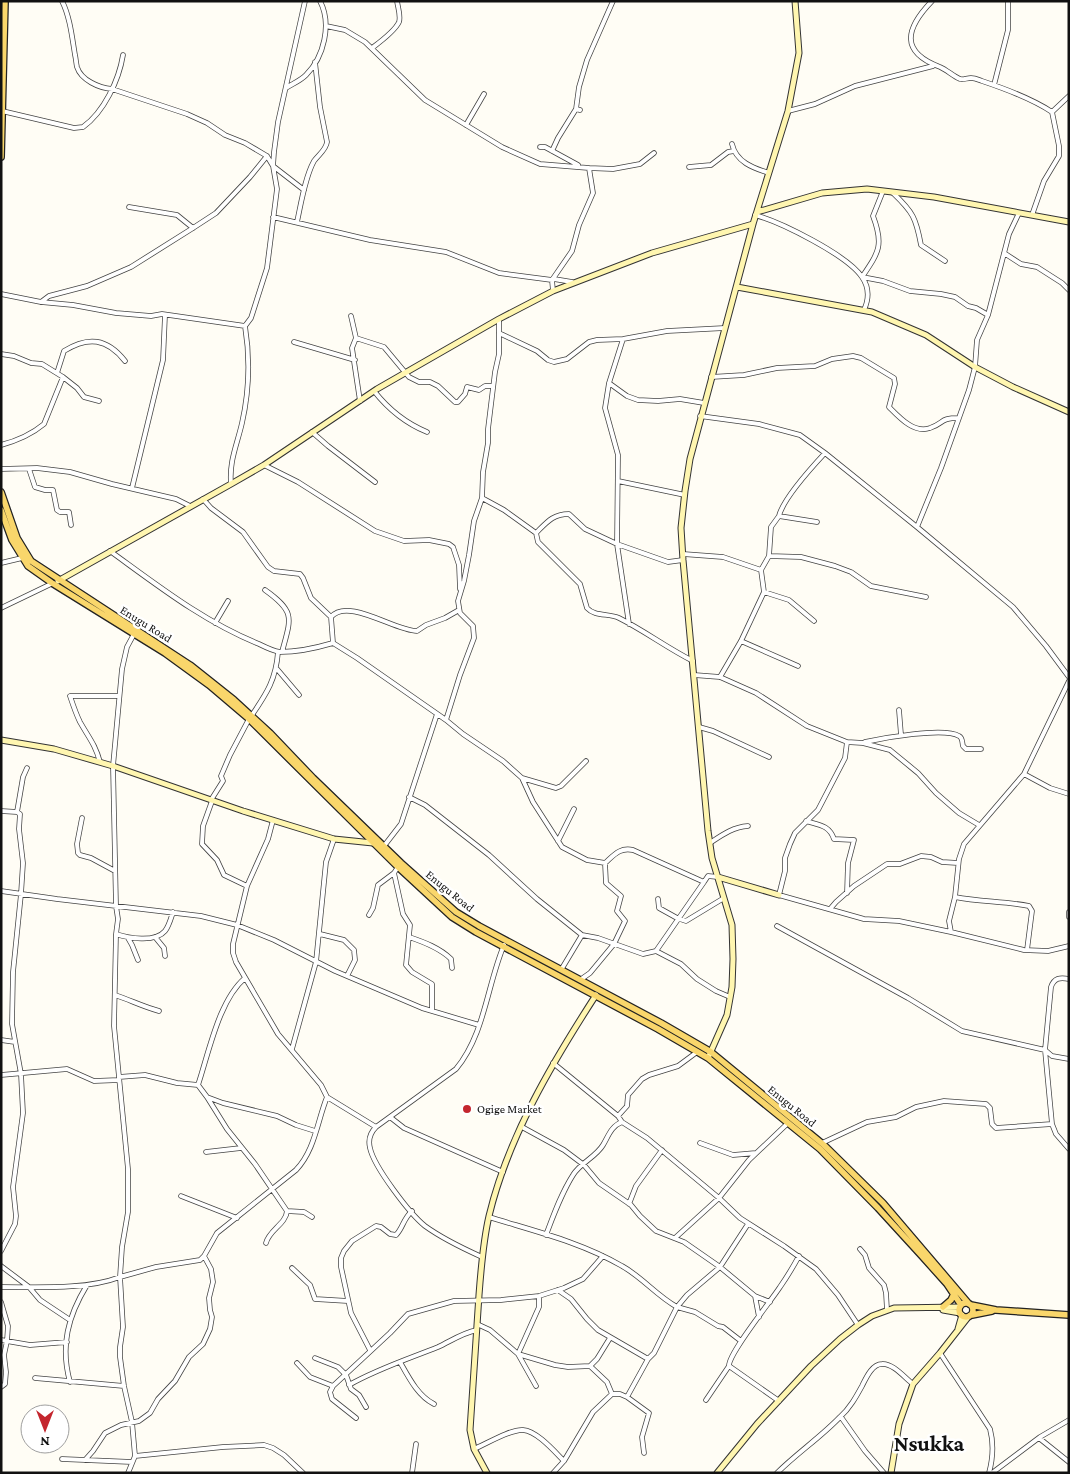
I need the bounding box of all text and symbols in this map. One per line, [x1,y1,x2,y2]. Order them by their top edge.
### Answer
street label: Enugu Road [118,603,175,646]
street label: Enugu Road [423,867,477,915]
street label: Enugu Road [765,1082,819,1130]
place label: Ogige Market [477,1102,543,1116]
marker: Ogige Market [461,1103,473,1115]
north arrow [20,1404,70,1454]
district label: Nsukka [894,1431,965,1456]
text: N [40,1434,50,1450]

